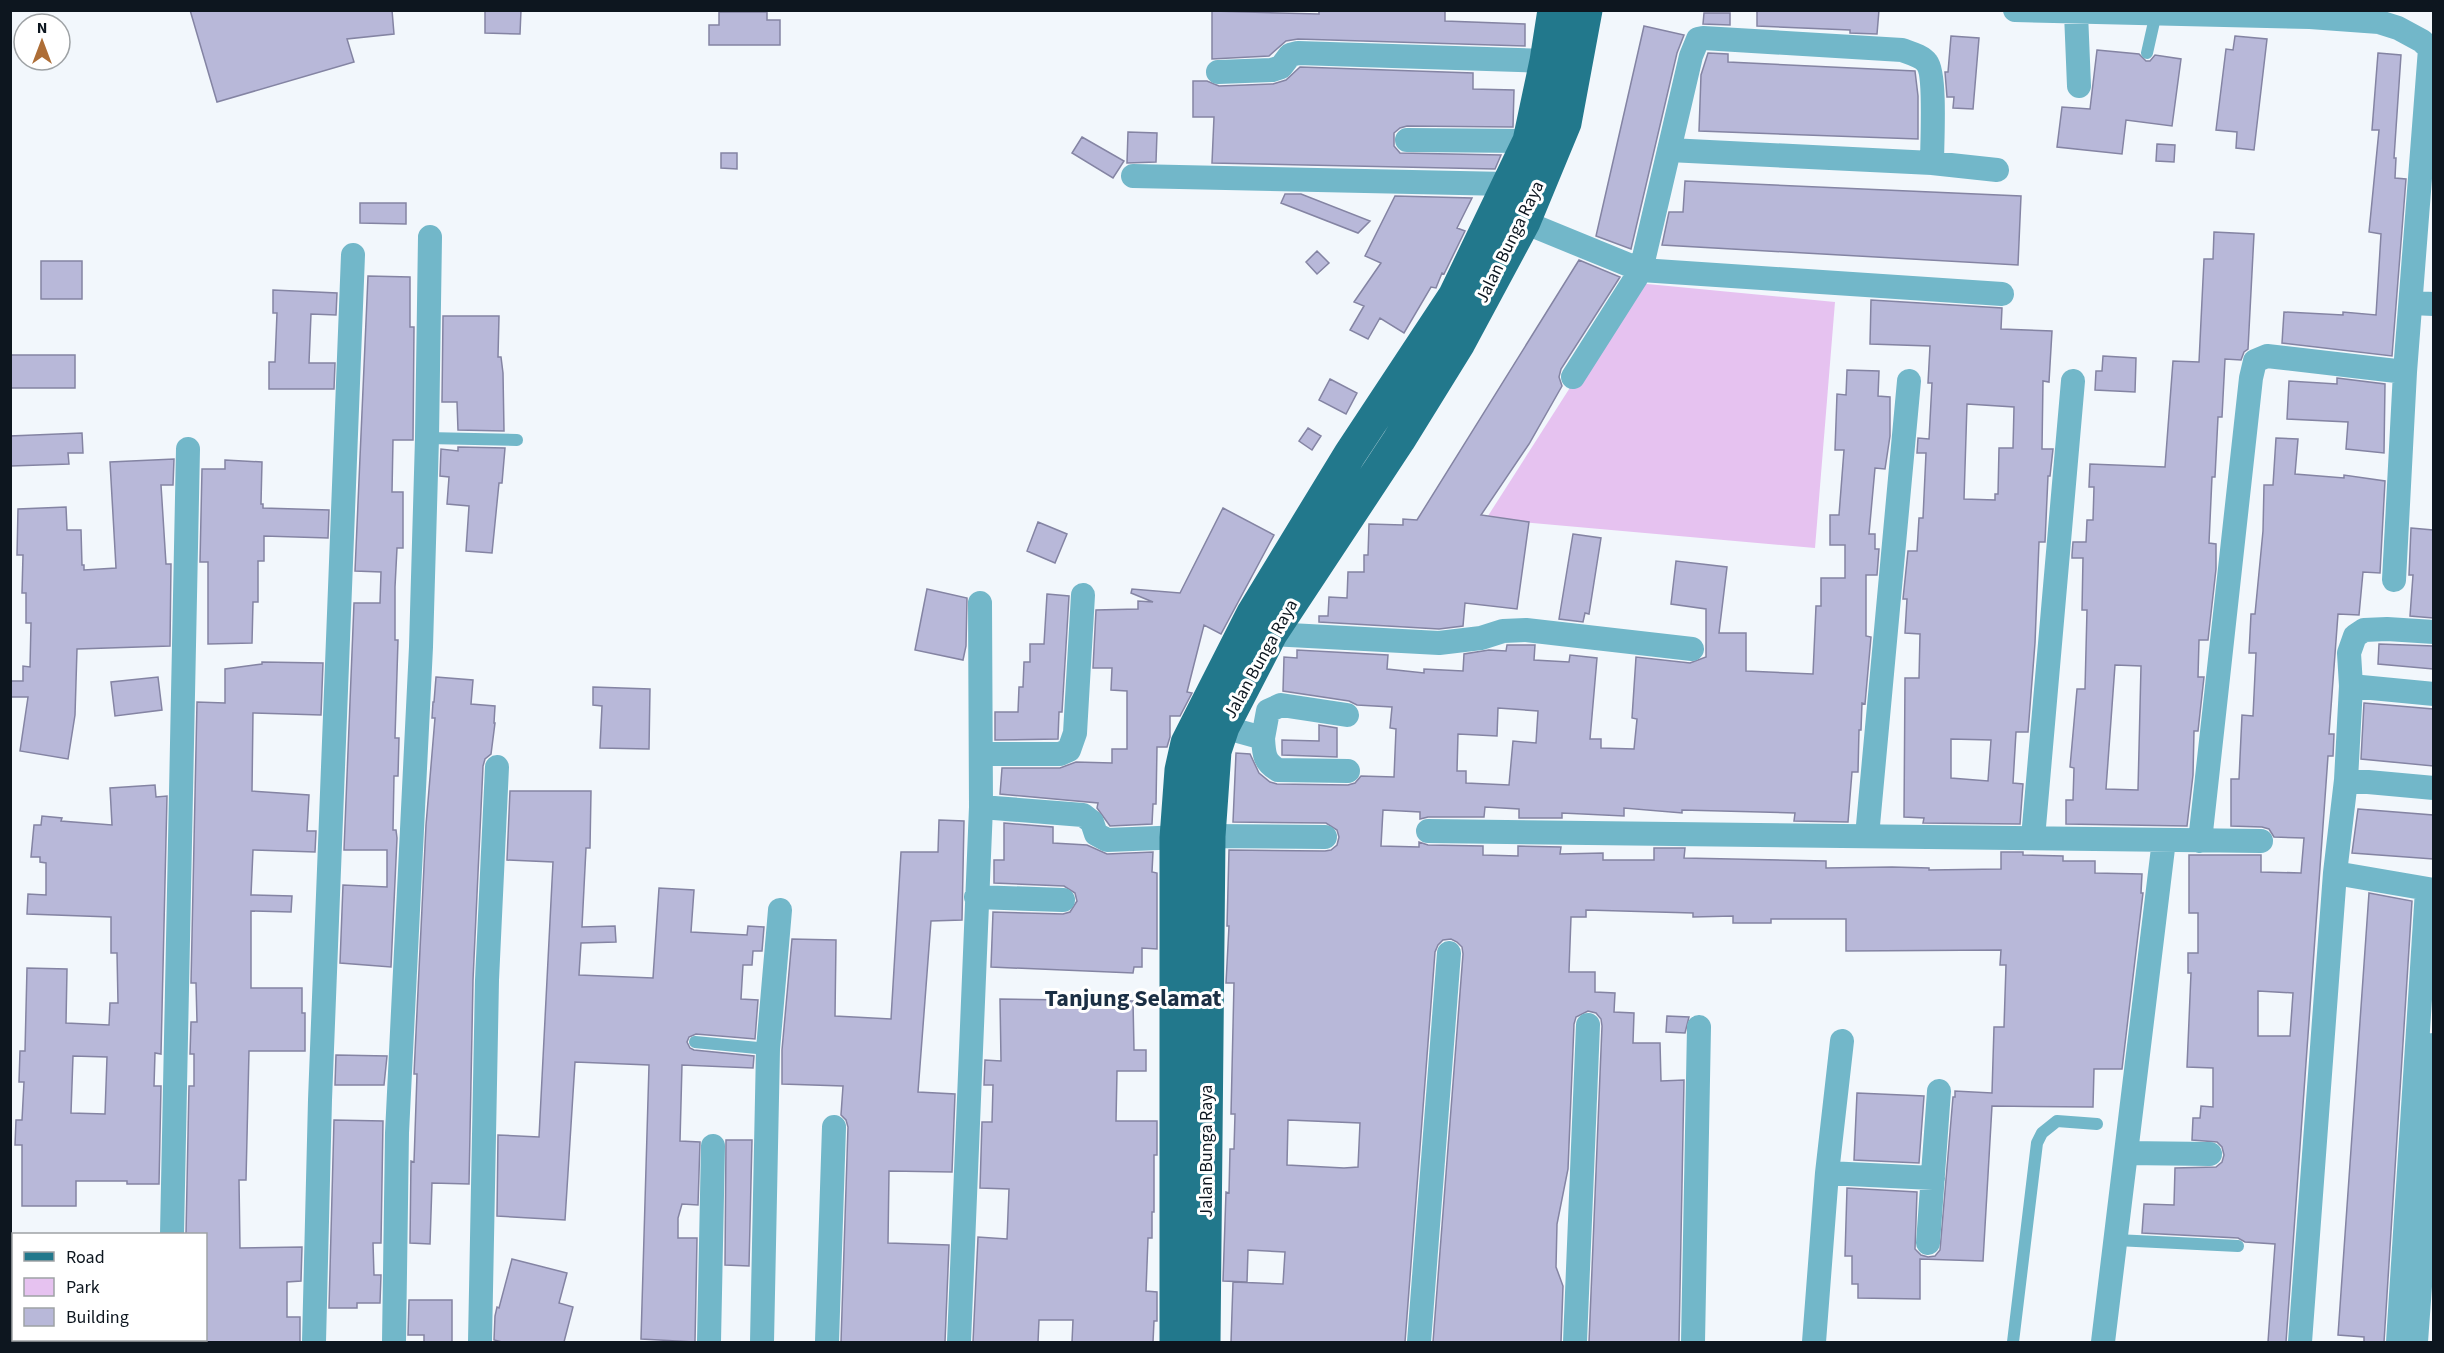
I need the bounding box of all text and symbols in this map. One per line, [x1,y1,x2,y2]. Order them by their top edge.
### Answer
north arrow [12,12,72,72]
text: N [37,17,47,39]
street label: Jalan Bunga Raya [1470,177,1550,307]
street label: Jalan Bunga Raya [1218,595,1304,723]
district label: Tanjung Selamat [1044,981,1222,1016]
street label: Jalan Bunga Raya [1194,1085,1219,1217]
legend [12,1233,207,1341]
text: Road [66,1245,105,1270]
text: Park [66,1275,100,1300]
text: Building [66,1305,129,1330]

